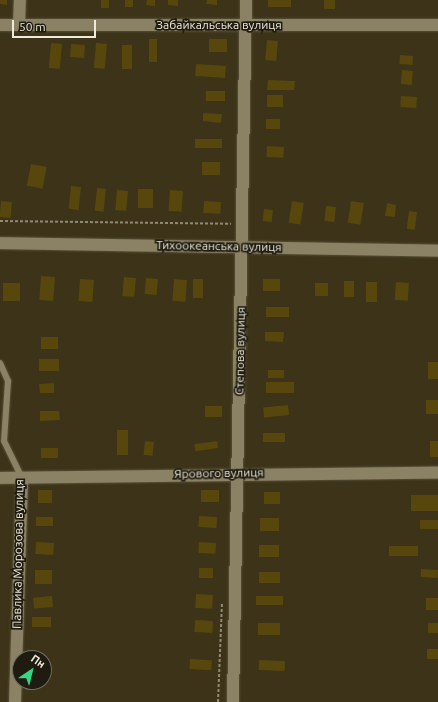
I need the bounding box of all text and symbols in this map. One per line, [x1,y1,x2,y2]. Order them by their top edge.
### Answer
scale bar [14,12,98,38]
street label: Забайкальська вулиця [156,18,282,32]
text: 50 m [19,20,46,33]
street label: Тихоокеанська вулиця [156,238,282,254]
street label: Степова вулиця [232,307,248,395]
street label: Ярового вулиця [174,465,264,481]
street label: Павлика Морозова вулиця [9,479,27,629]
north arrow [12,650,52,690]
text: Пн [29,652,48,670]

